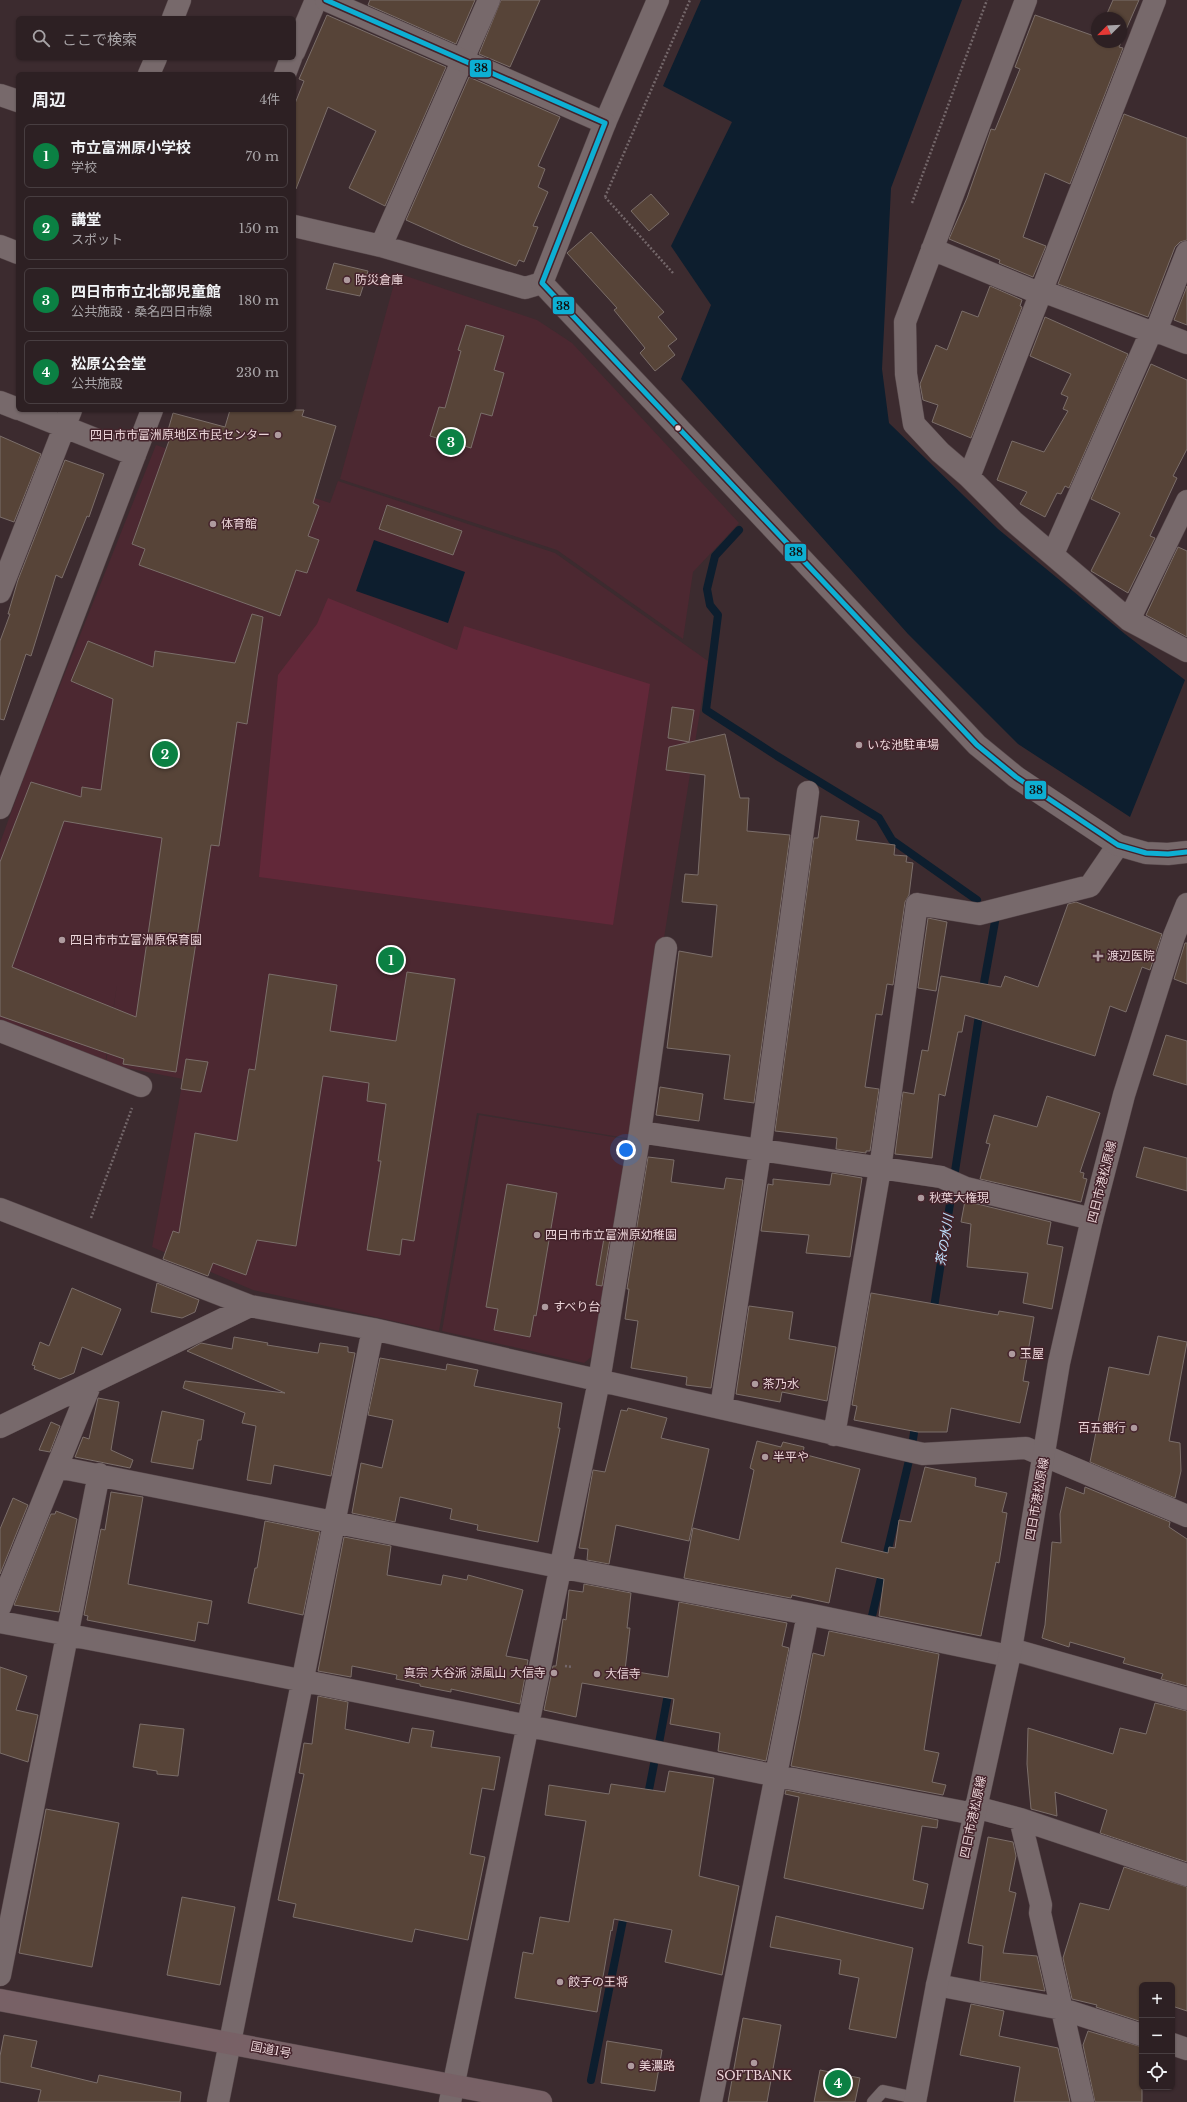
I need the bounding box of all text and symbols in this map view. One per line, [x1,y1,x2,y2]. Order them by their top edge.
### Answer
north arrow [1091,12,1127,48]
search box [16,16,296,60]
icon: search [30,27,52,49]
text: ここで検索 [62,30,137,49]
line badge: 38 [469,59,492,78]
text: 38 [474,61,488,75]
text: 周辺 [32,90,66,111]
text: 4件 [259,91,280,108]
text: 市立富洲原小学校 [71,138,191,157]
text: 1 [43,148,49,165]
text: 70 m [246,148,279,165]
text: 学校 [71,159,97,176]
text: 講堂 [71,210,101,229]
text: 2 [42,220,50,237]
text: 150 m [239,220,279,237]
text: スポット [71,231,123,248]
place label: 防災倉庫 [355,272,403,287]
marker: 防災倉庫 [342,275,352,285]
text: 四日市市立北部児童館 [71,282,221,301]
text: 3 [42,292,50,309]
text: 180 m [238,292,279,309]
line badge: 38 [552,296,575,315]
text: 38 [556,299,570,313]
text: 公共施設 · 桑名四日市線 [71,303,212,320]
text: 松原公会堂 [71,354,146,373]
text: 4 [42,364,50,381]
text: 230 m [236,364,279,381]
text: 公共施設 [71,375,123,392]
unlabelled marker [673,423,683,433]
place label: 四日市市富洲原地区市民センター [90,427,270,442]
pin: 3 [438,427,464,457]
marker: 四日市市富洲原地区市民センター [273,430,283,440]
place label: 体育館 [221,516,257,531]
marker: 体育館 [208,519,218,529]
line badge: 38 [784,543,807,562]
text: 38 [789,545,803,559]
place label: いな池駐車場 [867,737,939,752]
pin: 2 [152,739,178,769]
marker: いな池駐車場 [854,740,864,750]
line badge: 38 [1024,780,1047,800]
text: 38 [1029,783,1043,797]
place label: 四日市市立富洲原保育園 [70,932,202,947]
marker: 四日市市立富洲原保育園 [57,935,67,945]
pin: 1 [378,945,404,975]
place label: 渡辺医院 [1107,948,1155,963]
marker: 渡辺医院 [1092,950,1104,962]
street label: 四日市港松原線 [1084,1139,1119,1224]
your location [616,1140,636,1160]
place label: 秋葉大権現 [929,1190,989,1205]
marker: 秋葉大権現 [916,1193,926,1203]
water label: 茶の水川 [932,1211,957,1267]
place label: 四日市市立富洲原幼稚園 [545,1227,677,1242]
marker: 四日市市立富洲原幼稚園 [532,1230,542,1240]
place label: すべり台 [553,1299,600,1314]
marker: すべり台 [540,1302,550,1312]
place label: 玉屋 [1020,1346,1044,1361]
marker: 玉屋 [1007,1349,1017,1359]
place label: 茶乃水 [763,1376,799,1391]
marker: 茶乃水 [750,1379,760,1389]
place label: 百五銀行 [1078,1420,1126,1435]
marker: 百五銀行 [1129,1423,1139,1433]
place label: 半平や [773,1449,809,1464]
marker: 半平や [760,1452,770,1462]
street label: 四日市港松原線 [1022,1456,1051,1542]
place label: 真宗 大谷派 涼風山 大信寺 [404,1665,546,1680]
place label: 大信寺 [605,1666,641,1681]
marker: 真宗 大谷派 涼風山 大信寺 [549,1668,559,1678]
marker: 大信寺 [592,1669,602,1679]
street label: 四日市港松原線 [956,1774,989,1860]
place label: 餃子の王将 [568,1974,628,1989]
marker: 餃子の王将 [555,1977,565,1987]
map controls [1139,1982,1175,2090]
button: + [1139,1982,1175,2018]
button: − [1139,2018,1175,2054]
street label: 国道1号 [249,2038,293,2061]
button: locate [1139,2054,1175,2090]
place label: 美濃路 [639,2058,675,2073]
marker: SOFTBANK [749,2058,759,2068]
marker: 美濃路 [626,2061,636,2071]
place label: SOFTBANK [716,2068,792,2083]
pin: 4 [825,2068,851,2098]

